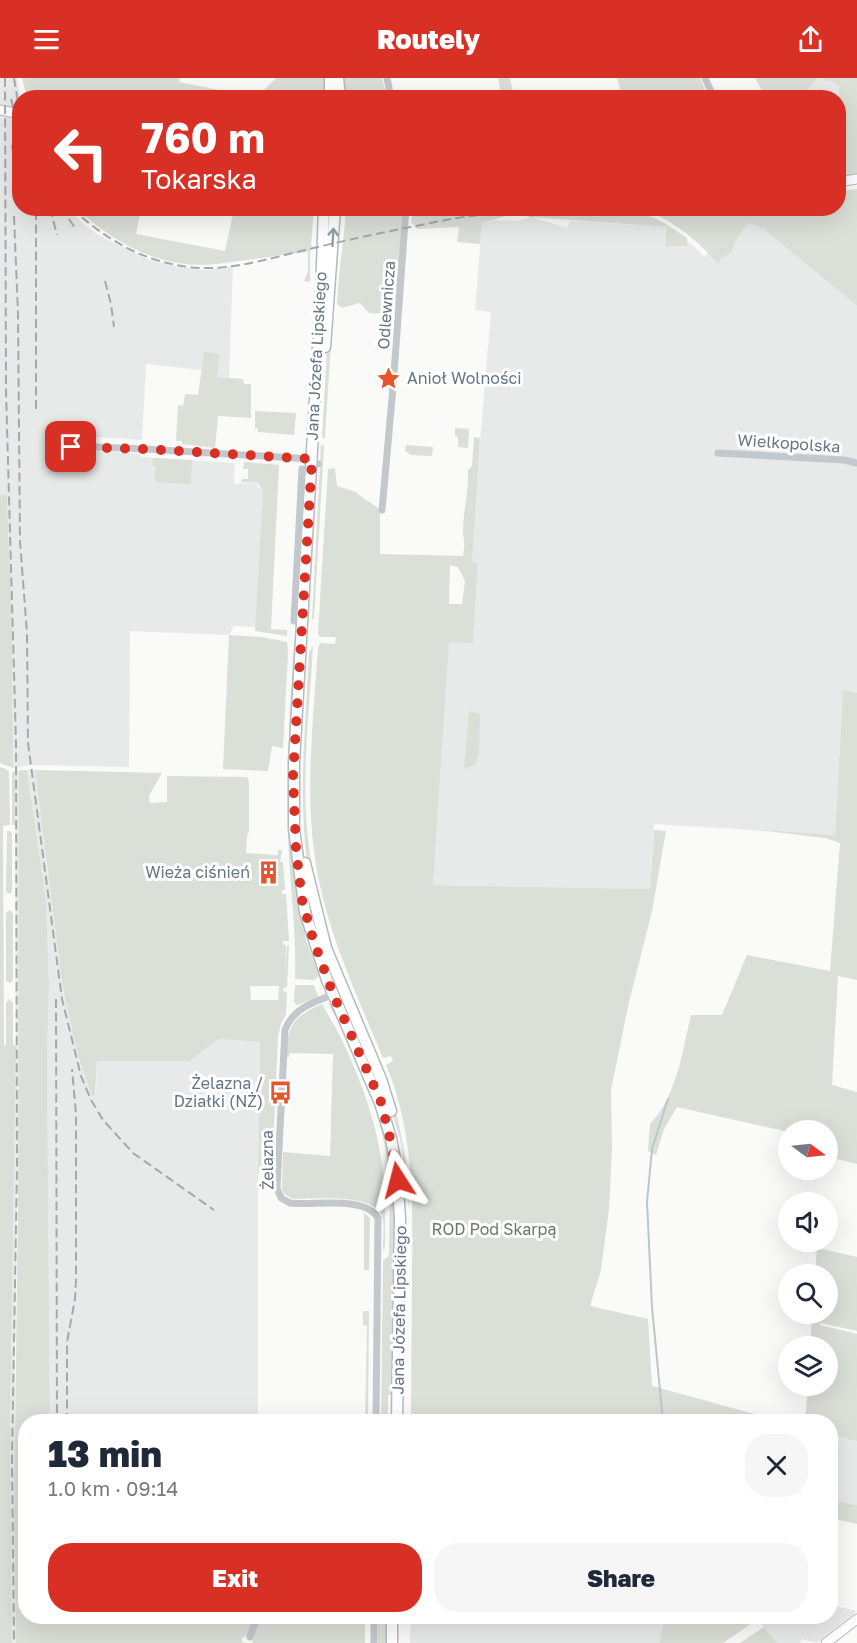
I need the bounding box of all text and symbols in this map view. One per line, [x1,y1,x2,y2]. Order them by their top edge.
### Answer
icon: menu [30,23,63,56]
text: Routely [377,23,480,55]
icon: share [794,23,827,56]
text: 760 m [141,112,265,162]
icon: left [42,114,120,192]
text: Tokarska [141,163,257,195]
one-way arrow [328,228,339,248]
street label: Odlewnicza [373,260,399,350]
street label: Jana Józefa Lipskiego [302,271,330,441]
place icon: Anioł Wolności [376,365,402,391]
place label: Anioł Wolności [407,368,521,388]
pin [45,421,96,472]
street label: Wielkopolska [737,429,841,457]
icon: arrive [54,430,87,463]
building icon: Wieża ciśnień [255,859,281,885]
place label: Wieża ciśnień [145,862,250,882]
place label: Żelazna / Działki (NŻ) [174,1073,263,1111]
bus stop icon: Żelazna / Działki (NŻ) [268,1079,294,1105]
north arrow [778,1120,838,1180]
map controls [778,1120,838,1396]
street label: Żelazna [256,1130,278,1190]
position arrow [366,1148,430,1212]
button: sound [778,1192,838,1252]
park label: ROD Pod Skarpą [432,1219,556,1239]
street label: Jana Józefa Lipskiego [388,1225,410,1395]
button: search [778,1264,838,1324]
button: layers [778,1336,838,1396]
text: 13 min [48,1432,162,1475]
button: close [745,1434,808,1497]
text: 1.0 km · 09:14 [48,1476,179,1500]
button: Exit [48,1543,422,1612]
button: Share [434,1543,808,1612]

